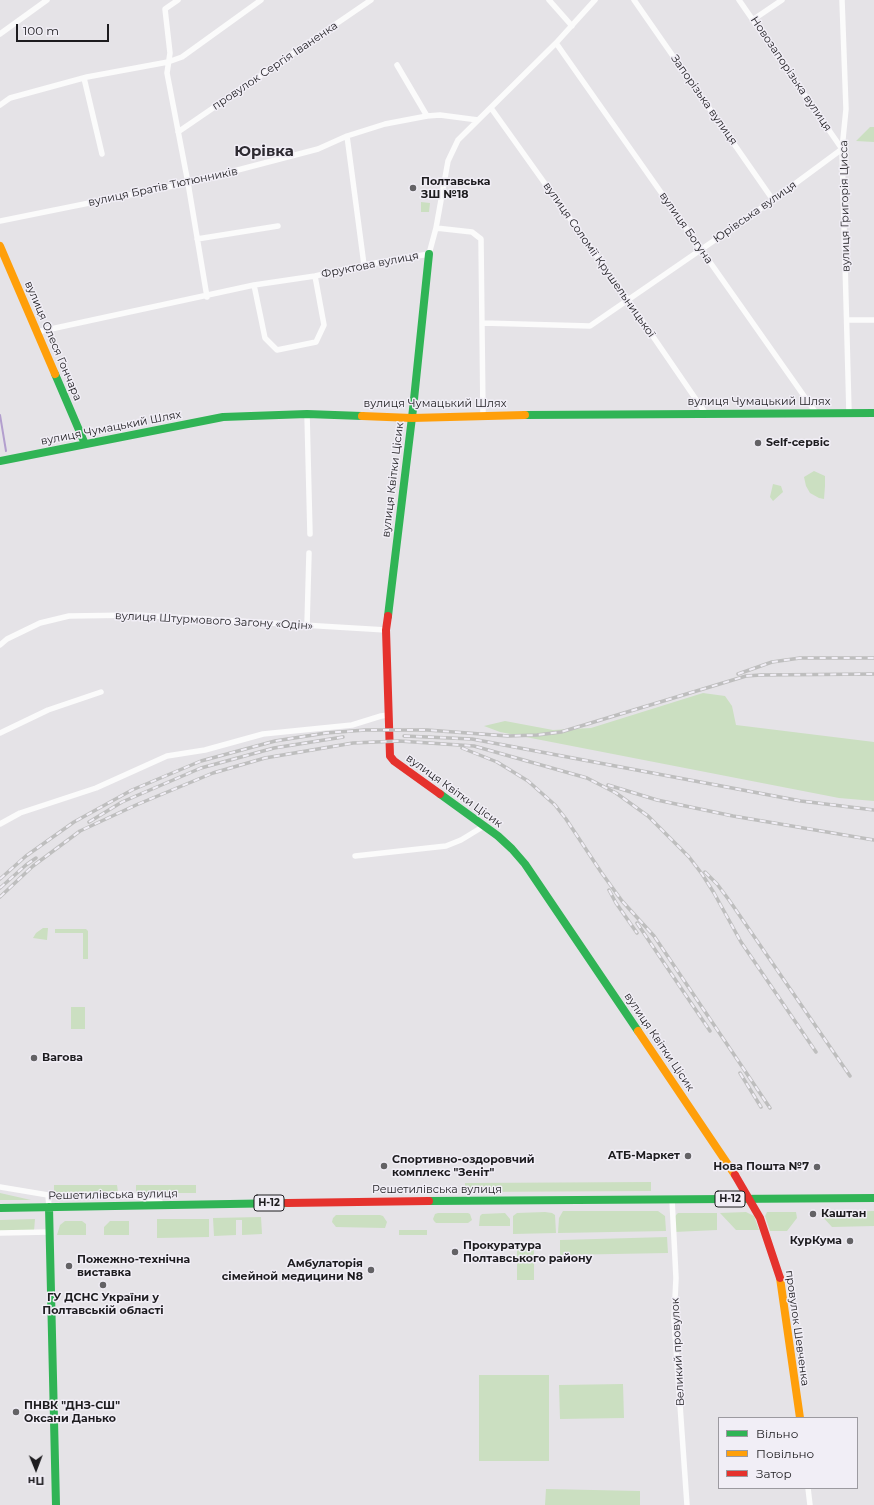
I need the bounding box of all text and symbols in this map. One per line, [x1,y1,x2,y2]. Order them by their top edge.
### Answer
street label: Новозапорізька вулиця [748,14,834,134]
scale bar [18,16,111,42]
street label: провулок Сергія Іваненка [210,19,340,113]
text: 100 m [23,23,59,38]
street label: Запорізька вулиця [668,52,740,148]
street label: вулиця Григорія Цисса [837,140,853,272]
district label: Юрівка [234,143,294,161]
street label: вулиця Братів Тютюнників [87,165,239,209]
place label: Полтавська ЗШ №18 [421,175,491,201]
street label: Юрівська вулиця [711,178,799,246]
street label: вулиця Соломії Крушельницької [540,180,658,340]
marker: Полтавська ЗШ №18 [408,183,418,193]
street label: вулиця Богуна [656,190,716,266]
street label: Фруктова вулиця [320,249,420,281]
street label: вулиця Олеся Гончара [22,279,84,403]
street label: вулиця Чумацький Шлях [688,395,830,409]
street label: вулиця Чумацький Шлях [364,397,506,411]
street label: вулиця Чумацький Шлях [40,408,182,448]
street label: вулиця Квітки Цісик [379,422,407,538]
place label: Self-сервіс [766,436,830,450]
marker: Self-сервіс [753,438,763,448]
street label: вулиця Штурмового Загону «Одін» [115,609,313,633]
street label: вулиця Квітки Цісик [403,752,505,830]
street label: вулиця Квітки Цісик [621,990,697,1094]
place label: Вагова [42,1051,83,1065]
marker: Вагова [29,1053,39,1063]
place label: АТБ-Маркет [608,1149,680,1163]
marker: АТБ-Маркет [683,1151,693,1161]
place label: Спортивно-оздоровчий комплекс "Зеніт" [392,1153,535,1179]
place label: Нова Пошта №7 [713,1160,809,1174]
marker: Спортивно-оздоровчий комплекс "Зеніт" [379,1161,389,1171]
marker: Нова Пошта №7 [812,1162,822,1172]
street label: Решетилівська вулиця [372,1183,502,1197]
street label: Решетилівська вулиця [48,1187,178,1203]
road number: Н-12 [715,1191,745,1207]
road number: Н-12 [254,1195,284,1211]
place label: Каштан [821,1207,866,1221]
marker: Каштан [808,1209,818,1219]
place label: КурКума [790,1234,842,1248]
marker: КурКума [845,1236,855,1246]
place label: Прокуратура Полтавського району [463,1239,592,1265]
marker: Прокуратура Полтавського району [450,1247,460,1257]
place label: Пожежно-технічна виставка [77,1253,190,1279]
place label: Амбулаторія сімейной медицини N8 [222,1257,363,1283]
marker: Пожежно-технічна виставка [64,1261,74,1271]
marker: Амбулаторія сімейной медицини N8 [366,1265,376,1275]
street label: провулок Шевченка [782,1269,812,1387]
marker: ГУ ДСНС України у Полтавській області [98,1280,108,1290]
place label: ГУ ДСНС України у Полтавській області [42,1291,164,1317]
street label: Великий провулок [669,1297,687,1407]
place label: ПНВК "ДНЗ-СШ" Оксани Данько [24,1399,120,1425]
marker: ПНВК "ДНЗ-СШ" Оксани Данько [11,1407,21,1417]
legend [718,1417,858,1489]
text: Вільно [756,1426,798,1441]
text: Повільно [756,1446,814,1461]
north arrow [16,1449,56,1489]
text: Затор [756,1466,792,1481]
text: Пн [28,1474,45,1488]

